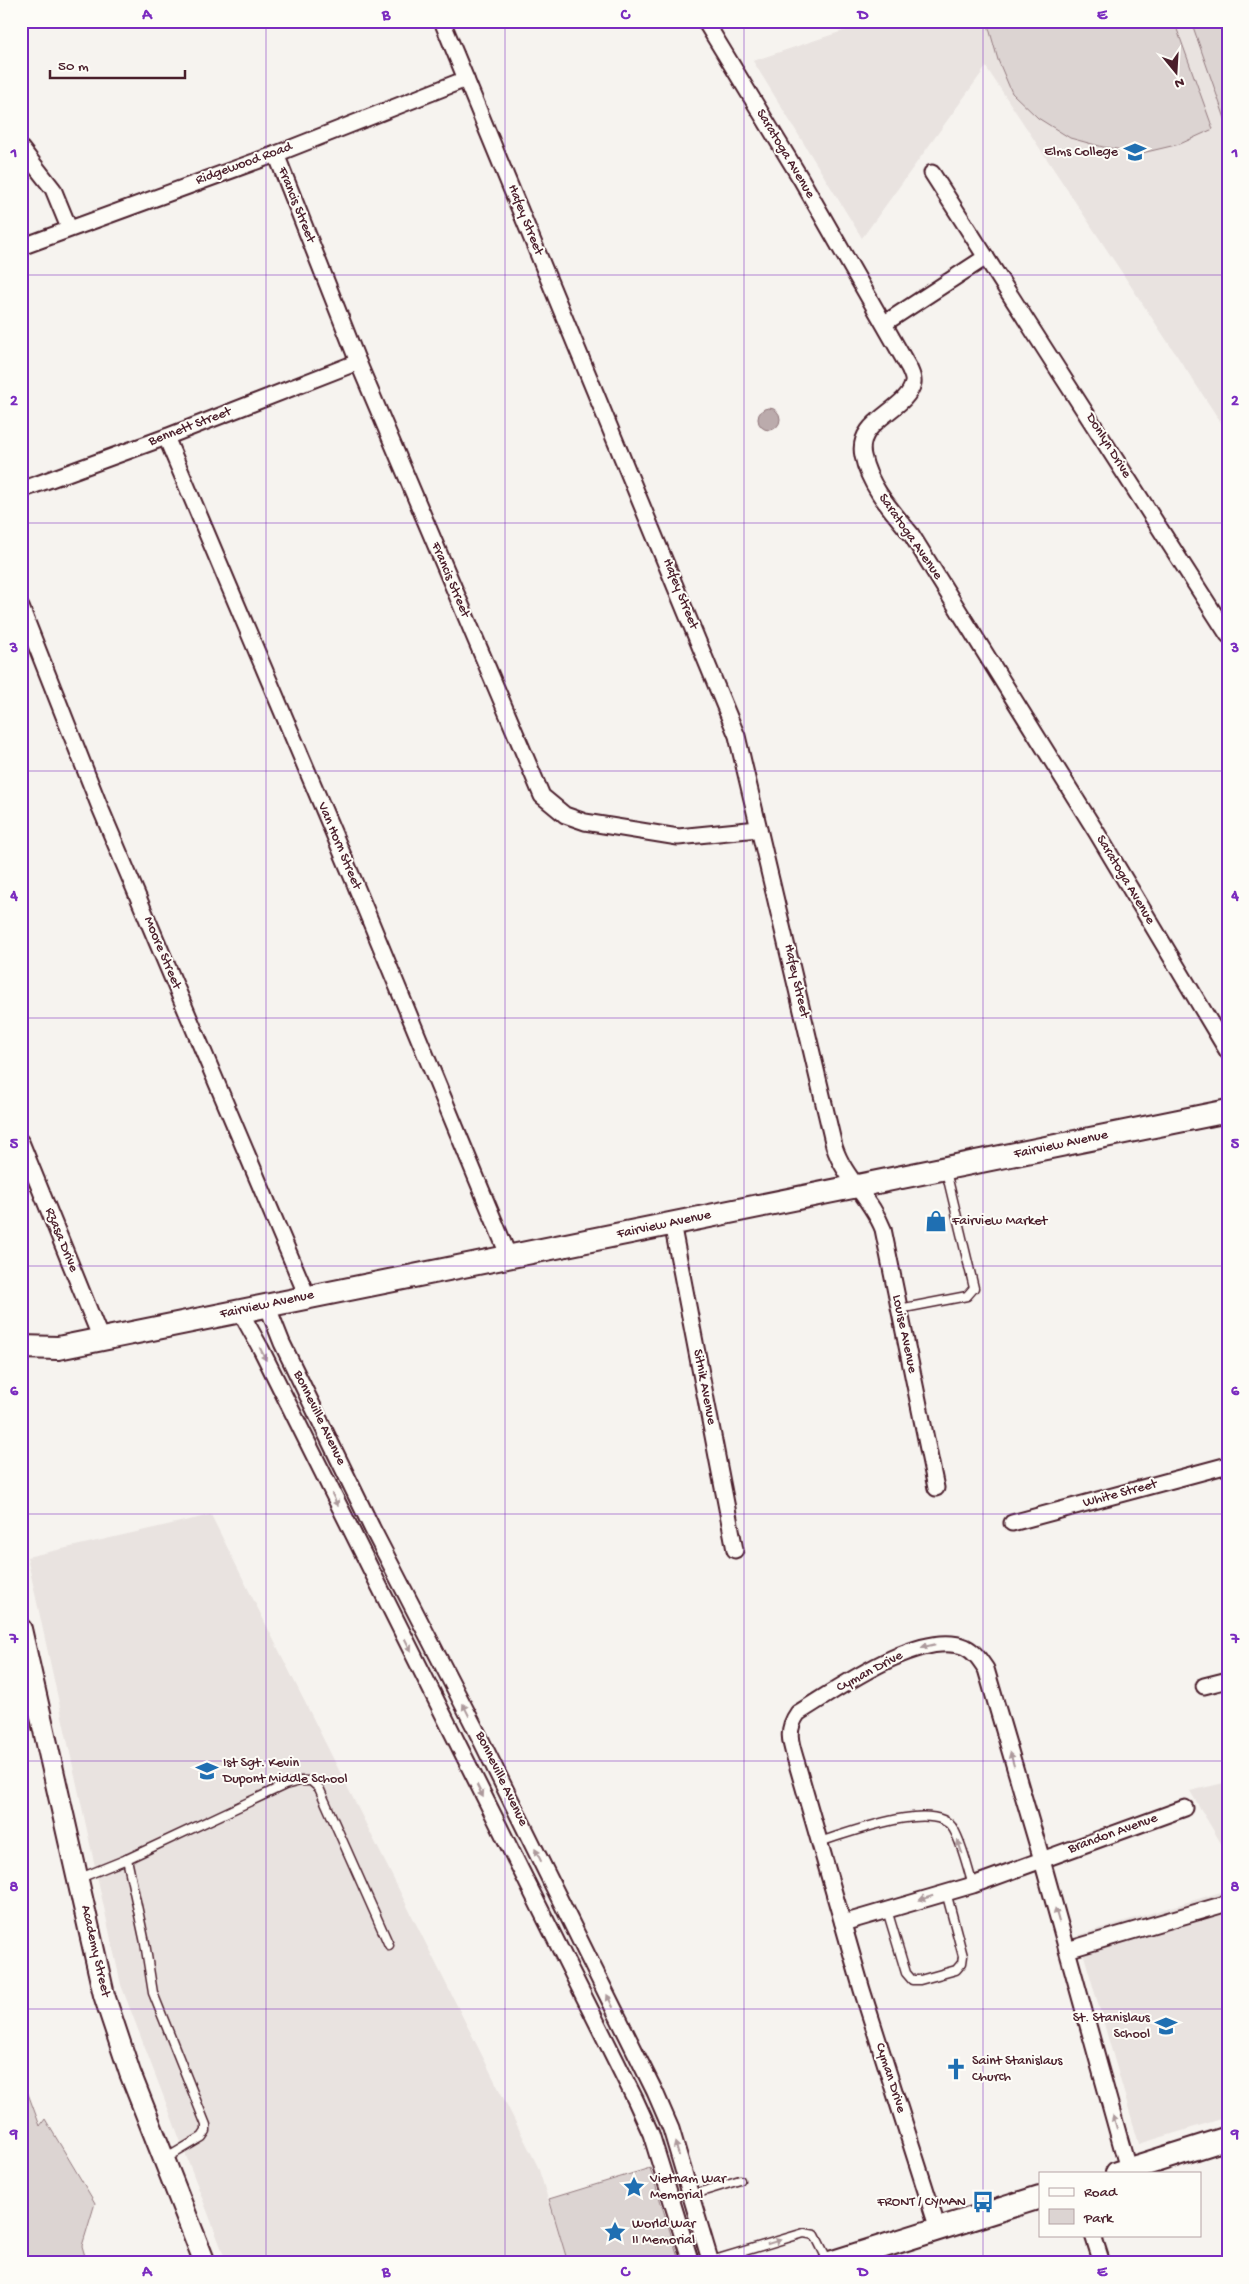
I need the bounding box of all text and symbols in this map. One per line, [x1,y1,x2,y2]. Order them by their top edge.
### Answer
text: A [141,7,153,26]
text: B [381,7,391,26]
text: C [620,7,631,26]
text: D [856,7,869,26]
text: E [1097,7,1108,26]
scale bar [50,48,185,80]
north arrow [1152,48,1202,98]
text: 50 m [58,58,89,76]
text: N [1172,72,1186,91]
street label: Saratoga Avenue [752,106,819,202]
street label: Ridgewood Road [194,138,296,189]
school or university icon: Elms College [1122,139,1148,165]
place label: Elms College [1044,144,1119,161]
text: 1 [10,145,17,164]
text: 1 [1231,145,1238,164]
street label: Francis Street [273,164,319,247]
street label: Hafey Street [503,182,547,259]
text: 2 [10,393,18,412]
text: 2 [1231,393,1239,412]
street label: Bennett Street [145,403,235,451]
street label: Donlyn Drive [1081,409,1135,482]
street label: Saratoga Avenue [874,491,946,584]
street label: Francis Street [426,539,474,621]
street label: Hafey Street [658,556,702,633]
text: 3 [9,640,18,659]
text: 3 [1230,640,1239,659]
street label: Van Horn Street [313,799,366,893]
street label: Saratoga Avenue [1092,832,1159,928]
text: 4 [9,888,18,907]
text: 4 [1230,888,1239,907]
street label: Moore Street [139,914,185,993]
street label: Hafey Street [779,943,813,1021]
street label: Fairview Avenue [1011,1127,1110,1163]
text: 5 [10,1136,19,1155]
text: 5 [1231,1136,1240,1155]
street label: Rzasa Drive [40,1205,82,1275]
street label: Fairview Avenue [614,1207,713,1243]
shop icon: Fairview Market [923,1208,949,1234]
place label: Fairview Market [951,1213,1048,1230]
street label: Fairview Avenue [217,1287,316,1323]
street label: Louise Avenue [887,1293,921,1376]
one-way arrow [260,1347,268,1361]
street label: Sitnik Avenue [688,1348,720,1427]
street label: Bonneville Avenue [288,1367,350,1469]
text: 6 [10,1383,19,1402]
text: 6 [1231,1383,1240,1402]
street label: White Street [1081,1476,1160,1512]
one-way arrow [331,1493,339,1507]
text: 7 [9,1631,19,1650]
text: 7 [1230,1631,1240,1650]
one-way arrow [404,1638,412,1652]
one-way arrow [920,1642,935,1650]
street label: Cyman Drive [834,1647,907,1697]
one-way arrow [462,1703,470,1717]
street label: Bonneville Avenue [470,1728,532,1830]
one-way arrow [1008,1751,1016,1766]
place label: Ist Sgt. Kevin Dupont Middle School [222,1755,348,1788]
school or university icon: Ist Sgt. Kevin Dupont Middle School [194,1758,220,1784]
one-way arrow [476,1783,484,1798]
street label: Brandon Avenue [1065,1810,1161,1858]
one-way arrow [956,1839,964,1854]
one-way arrow [534,1848,543,1863]
text: 8 [10,1879,19,1898]
text: 8 [1231,1879,1240,1898]
one-way arrow [919,1895,934,1903]
street label: Academy Street [76,1903,114,2000]
one-way arrow [1053,1908,1061,1923]
one-way arrow [606,1994,614,2008]
place label: St. Stanislaus School [1073,2010,1151,2043]
school or university icon: St. Stanislaus School [1153,2013,1179,2039]
street label: Cyman Drive [871,2041,910,2116]
place label: Saint Stanislaus Church [972,2053,1063,2086]
church icon: Saint Stanislaus Church [943,2056,969,2082]
one-way arrow [1111,2115,1119,2130]
text: 9 [9,2126,18,2145]
text: 9 [1230,2126,1239,2145]
one-way arrow [673,2141,681,2156]
place label: Vietnam War Memorial [649,2171,727,2204]
legend [1039,2172,1202,2236]
place icon: Vietnam War Memorial [621,2174,647,2200]
text: Road [1084,2184,1118,2202]
bus stop icon: FRONT / CYMAN [970,2189,996,2215]
place label: FRONT / CYMAN [876,2194,966,2211]
text: Park [1083,2210,1114,2228]
place label: World War II Memorial [632,2216,696,2249]
place icon: World War II Memorial [602,2219,628,2245]
one-way arrow [767,2238,782,2246]
text: A [141,2264,153,2283]
text: B [381,2264,391,2283]
text: C [620,2264,631,2283]
text: D [856,2264,869,2283]
text: E [1097,2264,1108,2283]

